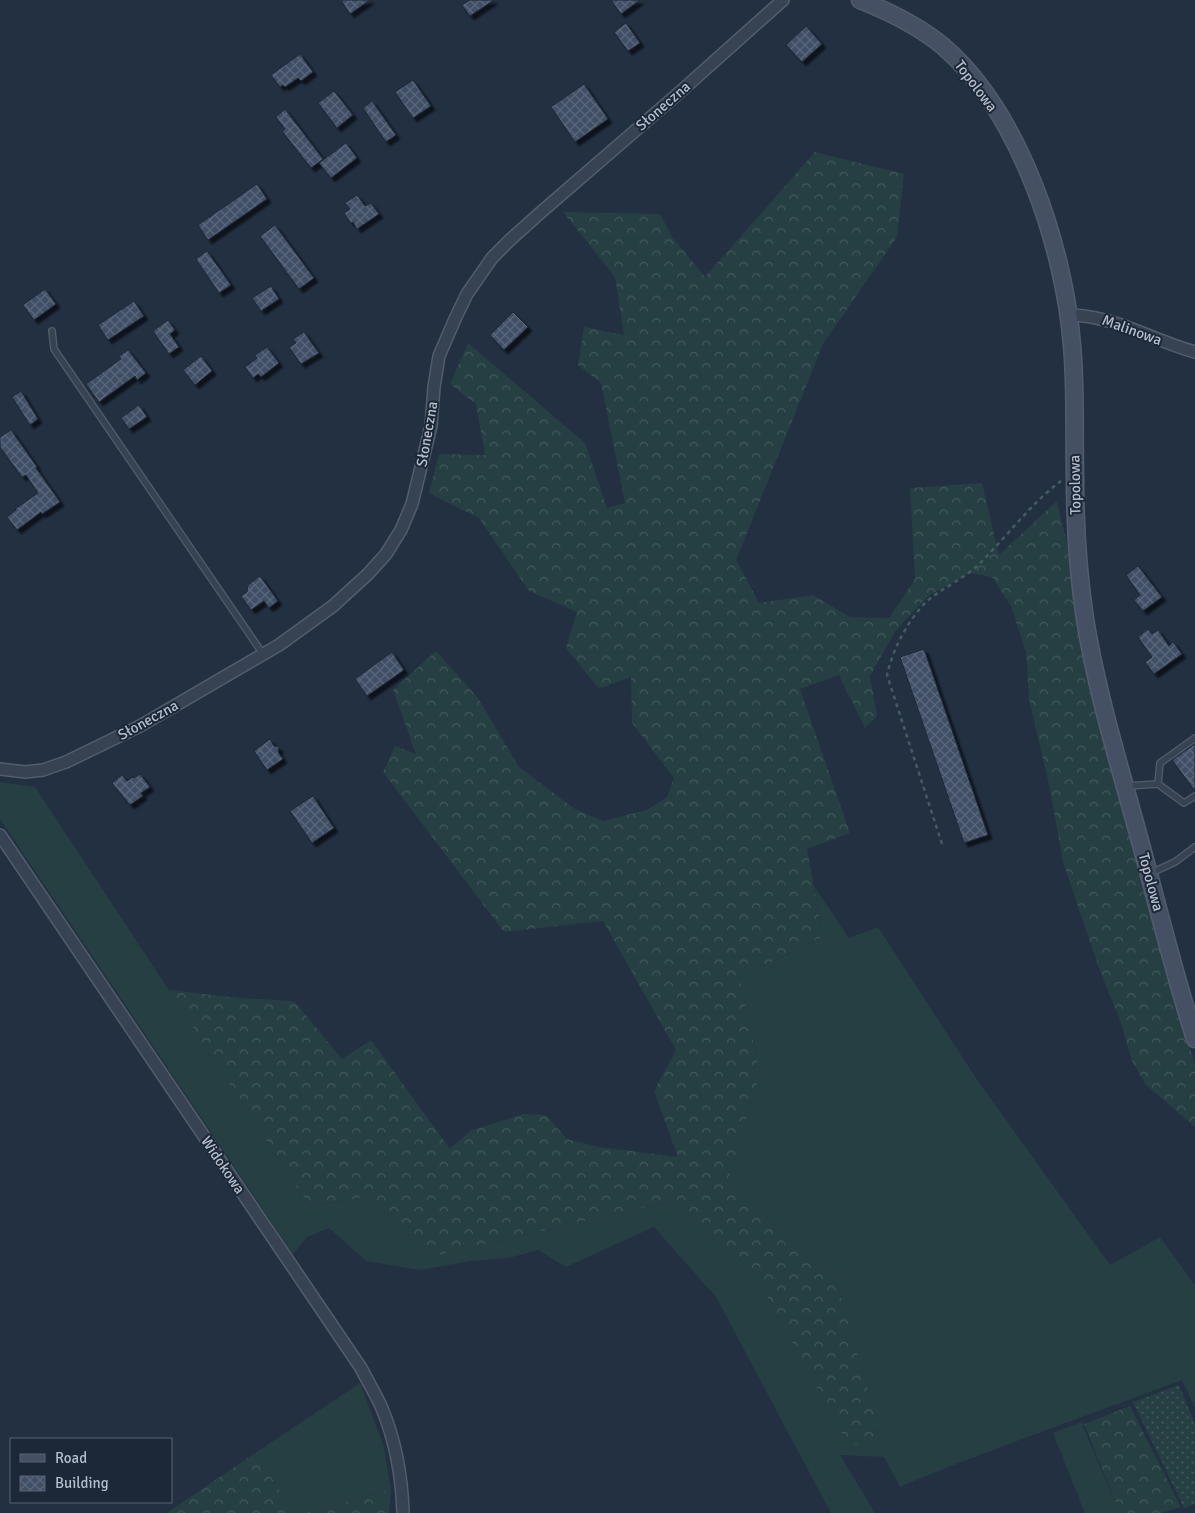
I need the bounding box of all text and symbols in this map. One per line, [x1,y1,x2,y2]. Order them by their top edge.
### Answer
street label: Topolowa [951,57,1001,115]
street label: Słoneczna [632,77,694,135]
street label: Malinowa [1100,311,1164,349]
street label: Słoneczna [412,400,442,468]
street label: Topolowa [1065,455,1085,515]
street label: Słoneczna [115,696,181,744]
street label: Topolowa [1135,851,1167,913]
street label: Widokowa [197,1133,249,1197]
legend [10,1438,172,1503]
text: Road [55,1449,87,1467]
text: Building [55,1474,109,1492]

